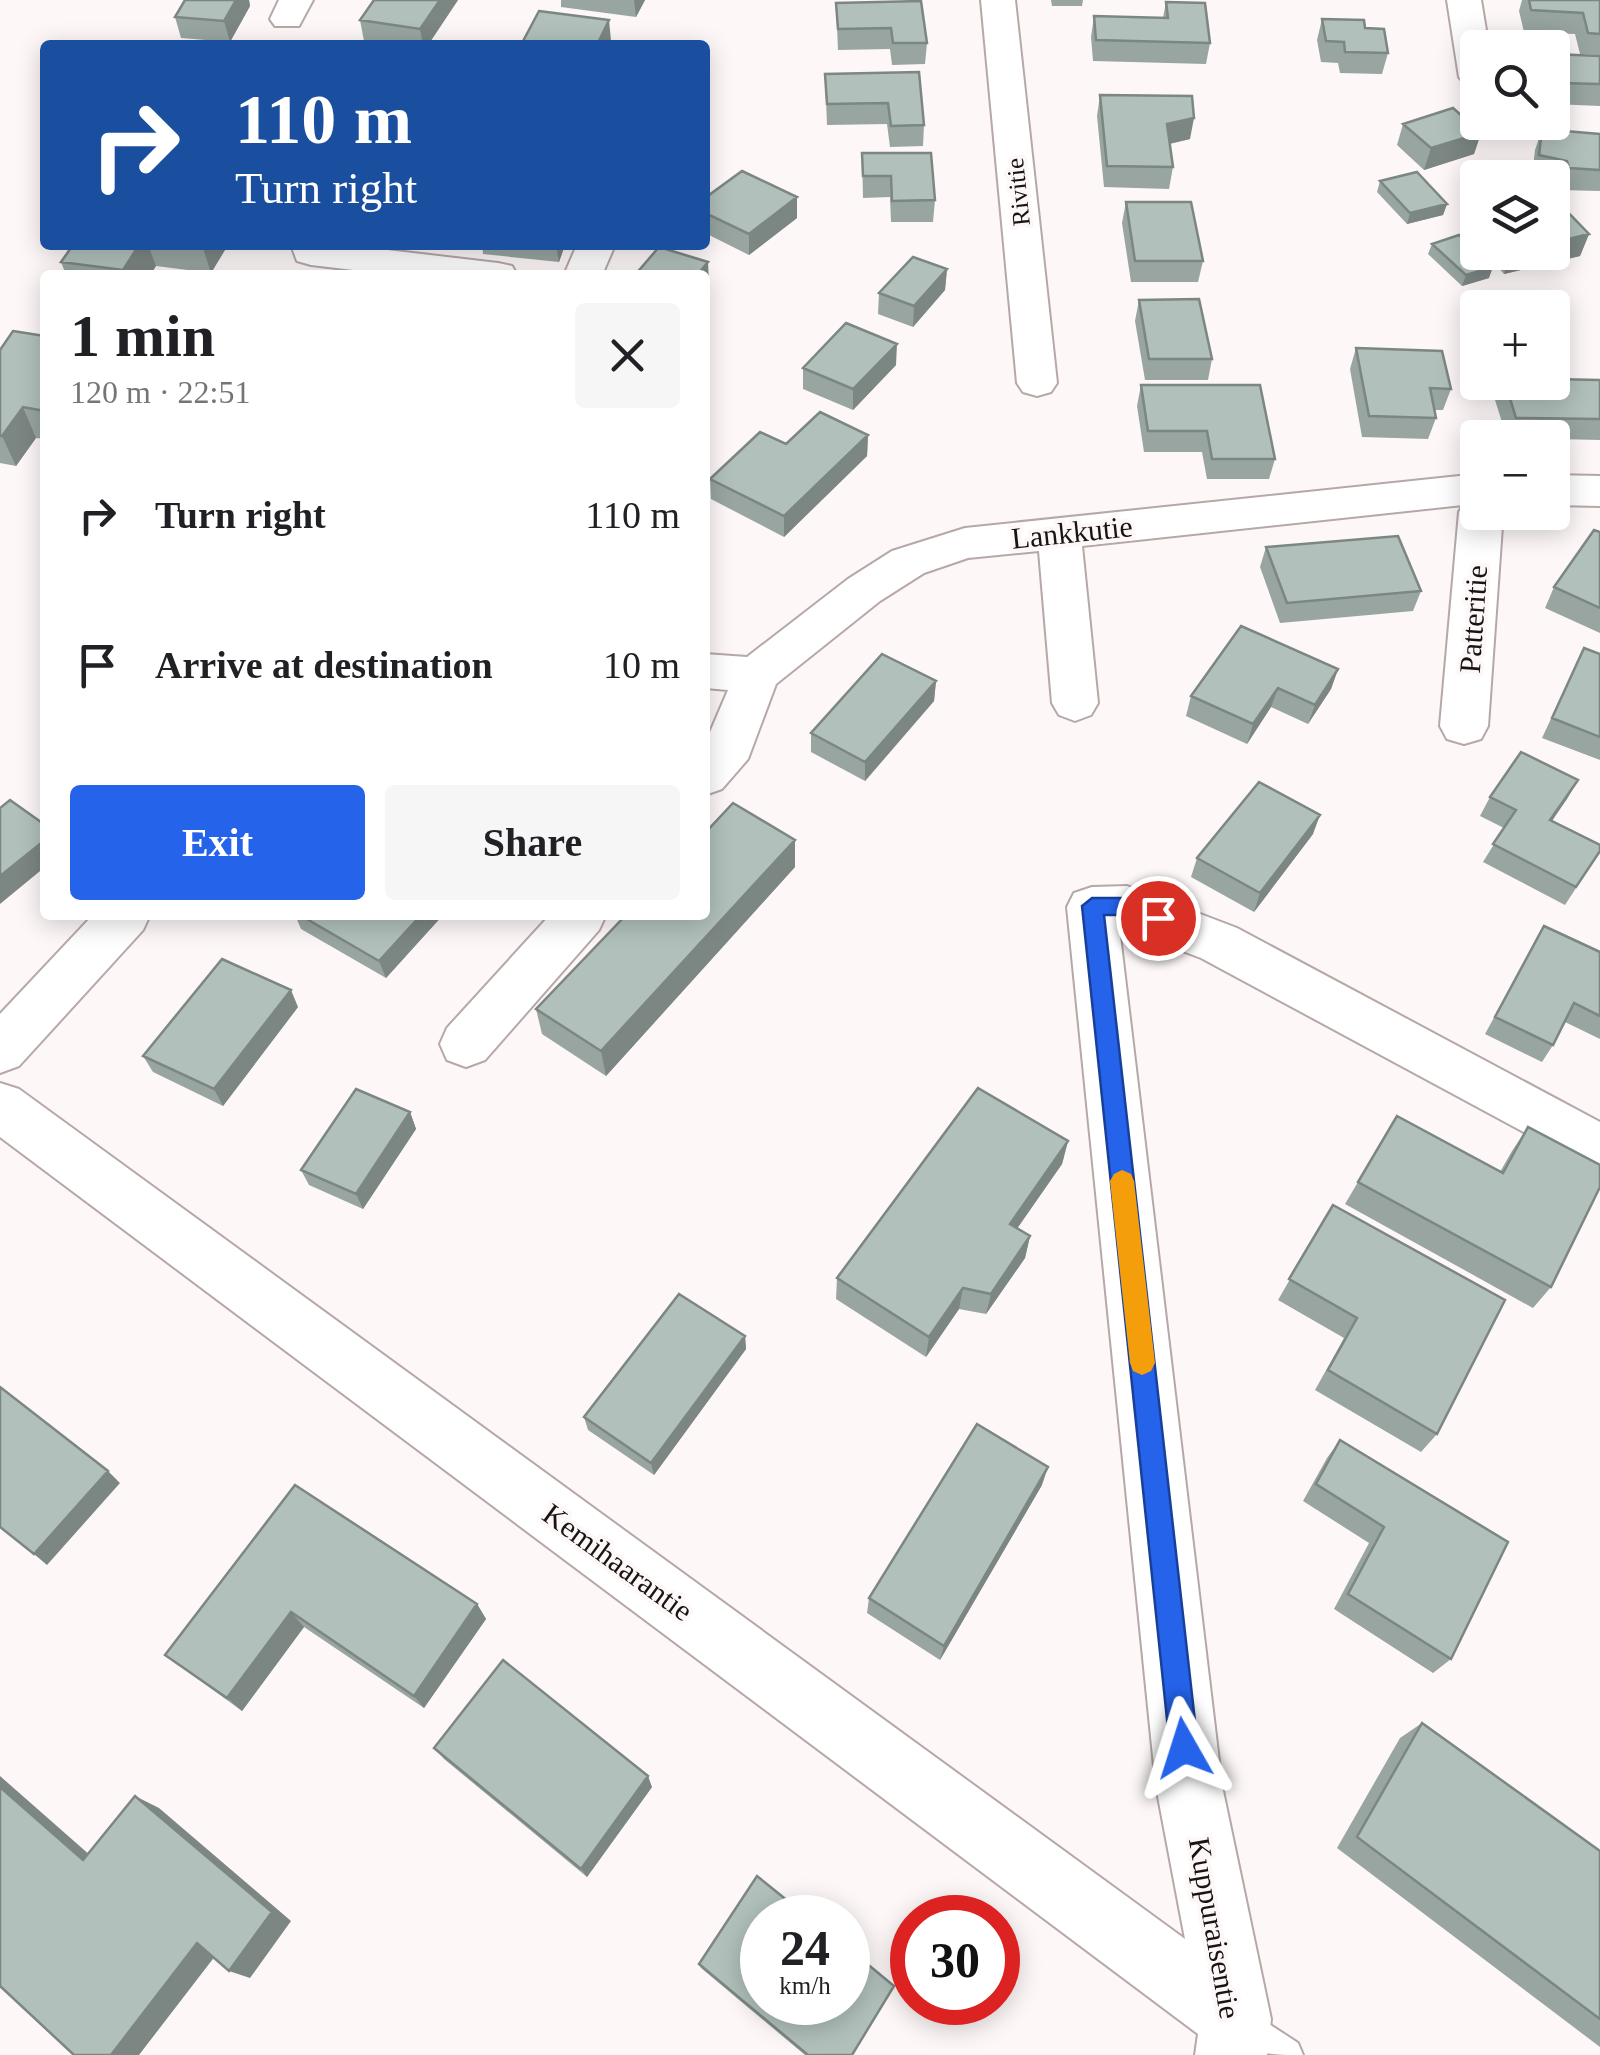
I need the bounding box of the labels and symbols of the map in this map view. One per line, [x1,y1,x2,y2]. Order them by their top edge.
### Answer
street label: Rivitie [1001,157,1035,227]
street label: Lankkutie [1010,509,1134,555]
street label: Patteritie [1453,564,1493,674]
pin [1116,876,1201,961]
street label: Kemihaarantie [537,1497,699,1627]
position arrow [1132,1696,1236,1800]
street label: Kuppuraisentie [1183,1835,1247,2021]
speed limit sign: 30 [890,1895,1020,2025]

